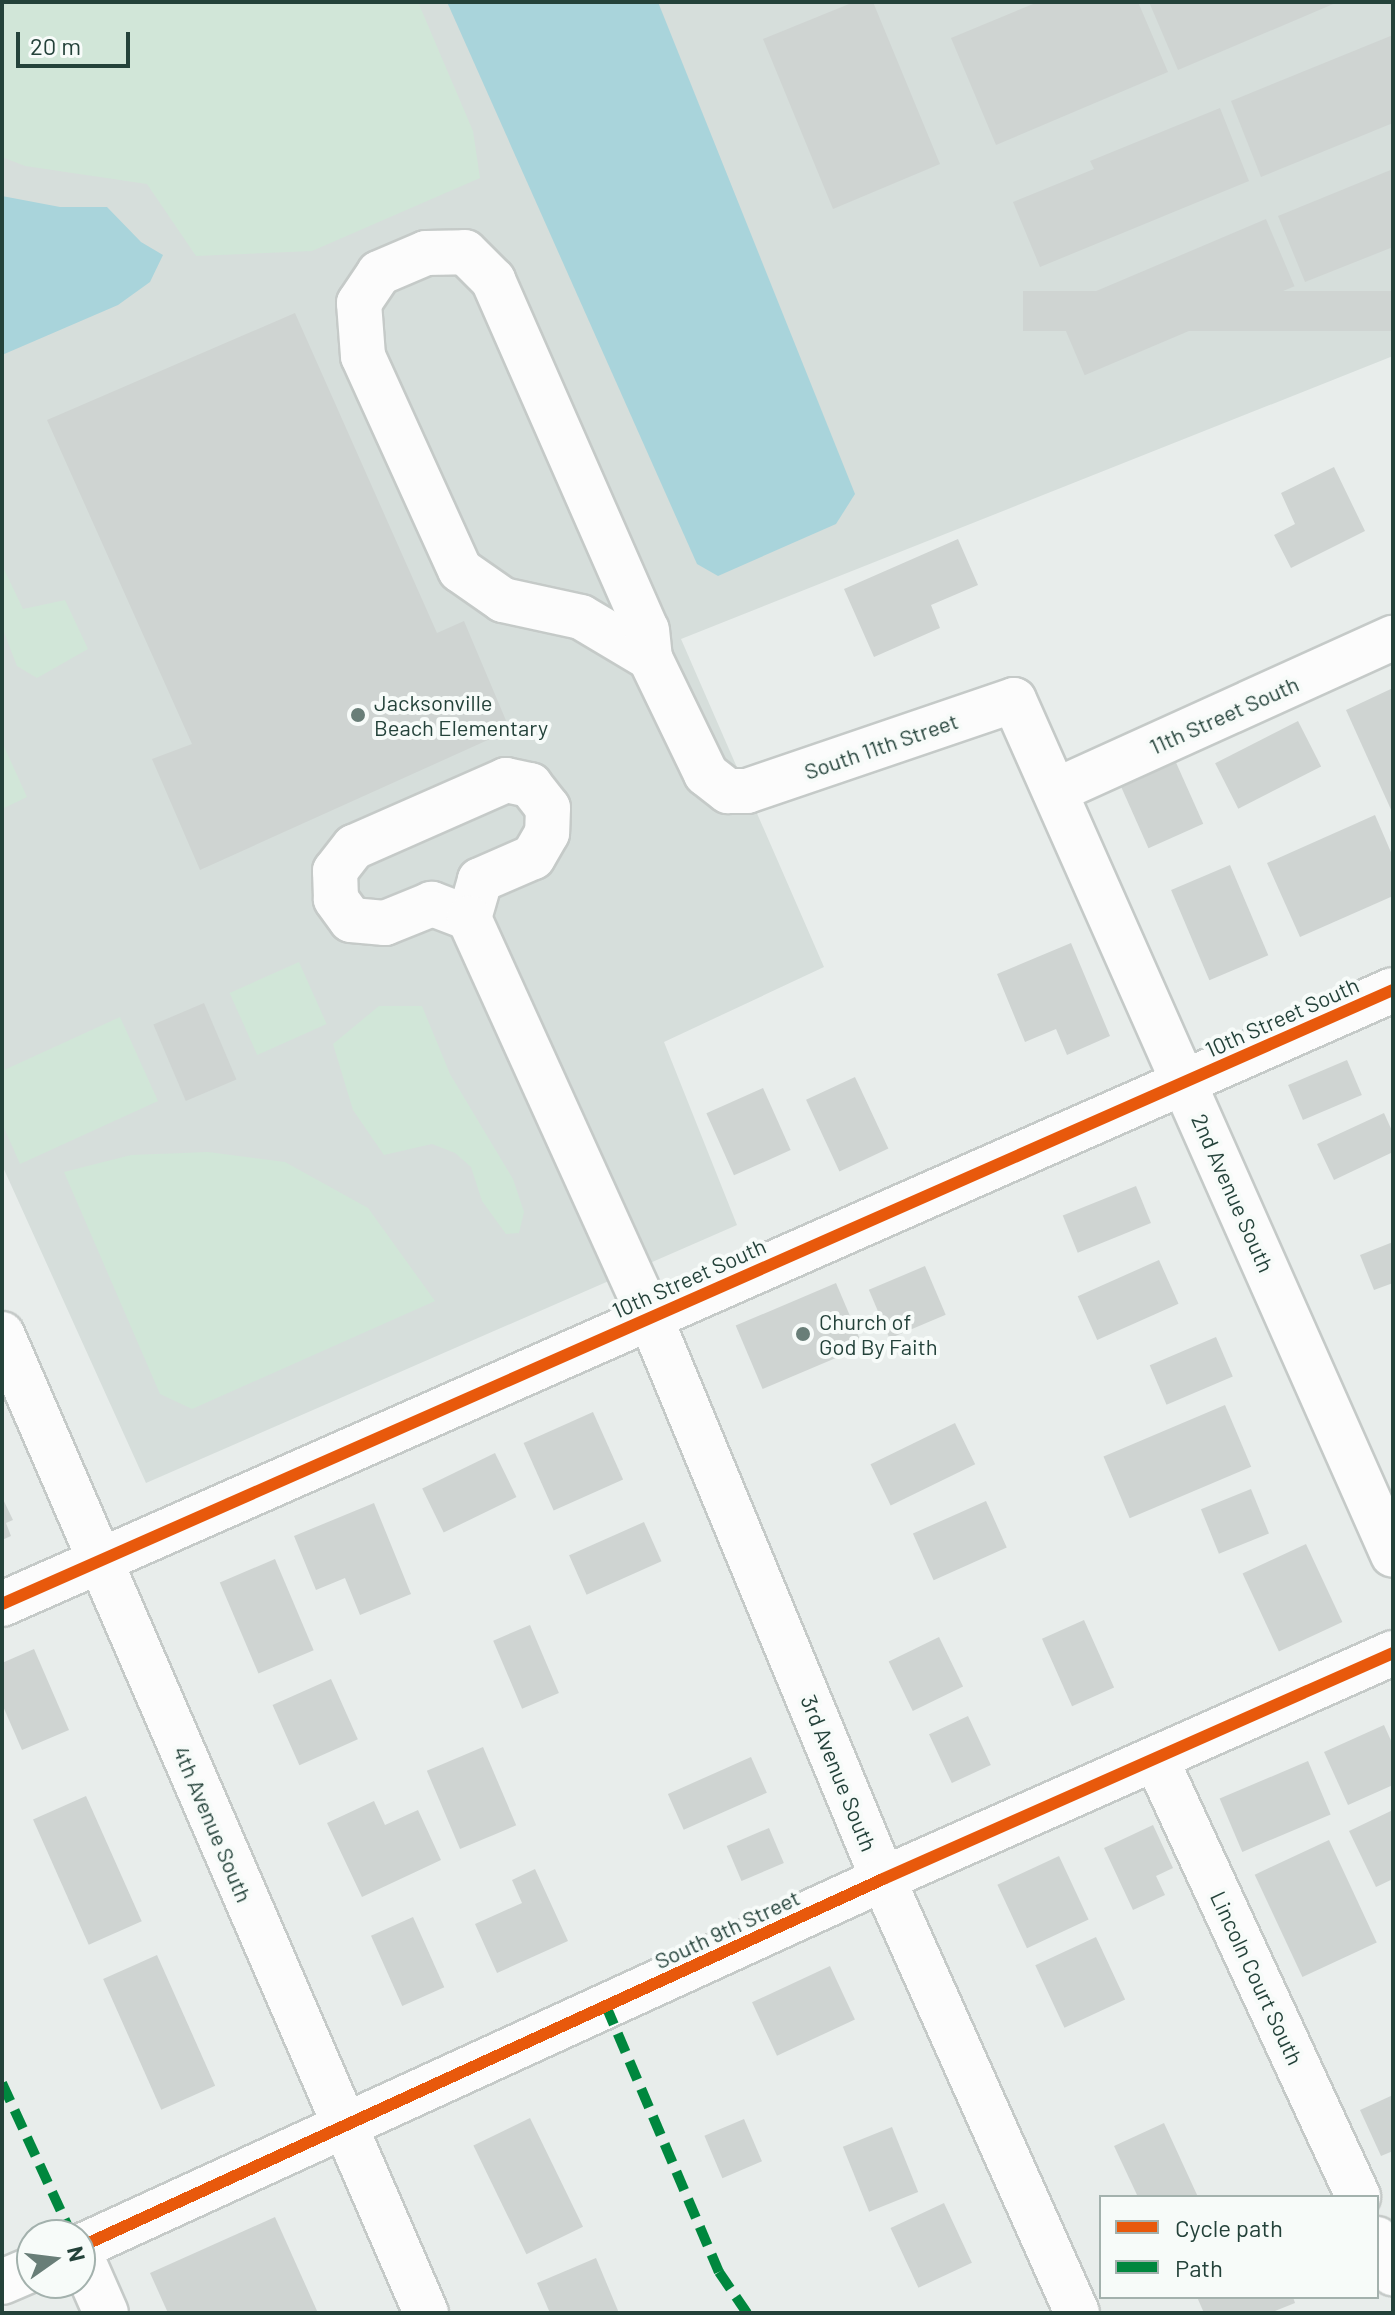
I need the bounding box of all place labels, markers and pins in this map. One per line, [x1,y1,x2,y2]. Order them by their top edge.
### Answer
place label: Jacksonville Beach Elementary [374,689,548,740]
marker: Jacksonville Beach Elementary [349,706,367,724]
place label: Church of God By Faith [819,1308,938,1360]
marker: Church of God By Faith [794,1325,812,1343]

